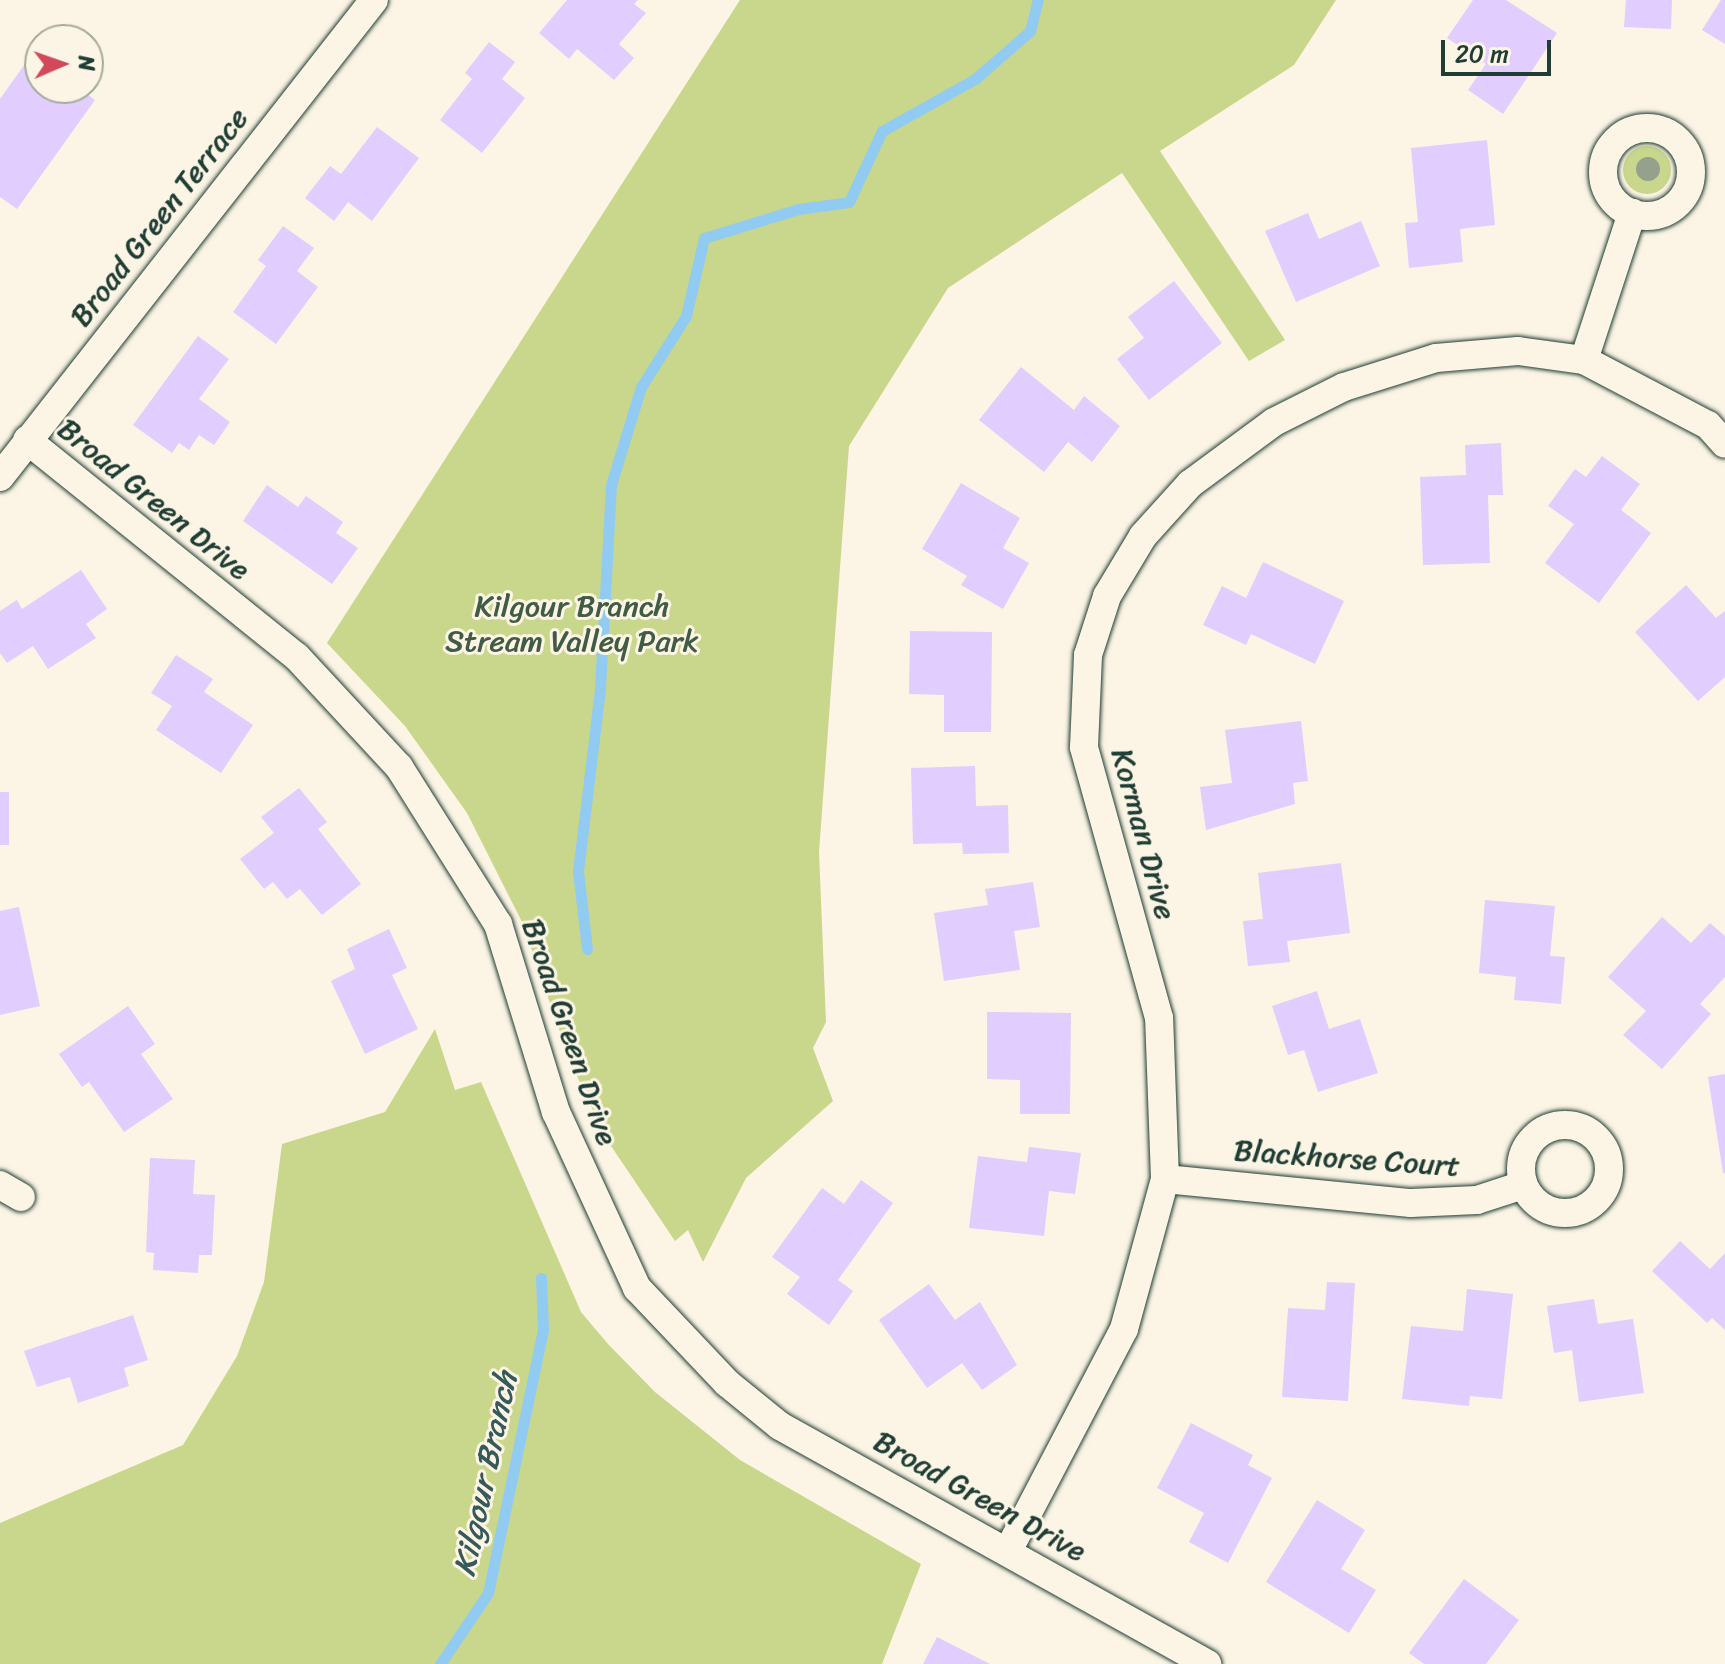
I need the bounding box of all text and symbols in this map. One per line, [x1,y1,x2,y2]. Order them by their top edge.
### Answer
north arrow [24,24,104,104]
scale bar [1445,24,1555,74]
text: 20 m [1455,33,1509,75]
text: N [67,55,106,72]
street label: Broad Green Terrace [62,100,256,334]
street label: Broad Green Drive [50,410,258,588]
park label: Kilgour Branch Stream Valley Park [445,588,699,658]
street label: Korman Drive [1104,744,1184,924]
street label: Broad Green Drive [514,913,626,1151]
street label: Blackhorse Court [1233,1132,1461,1184]
water label: Kilgour Branch [446,1368,526,1580]
street label: Broad Green Drive [867,1422,1093,1570]

